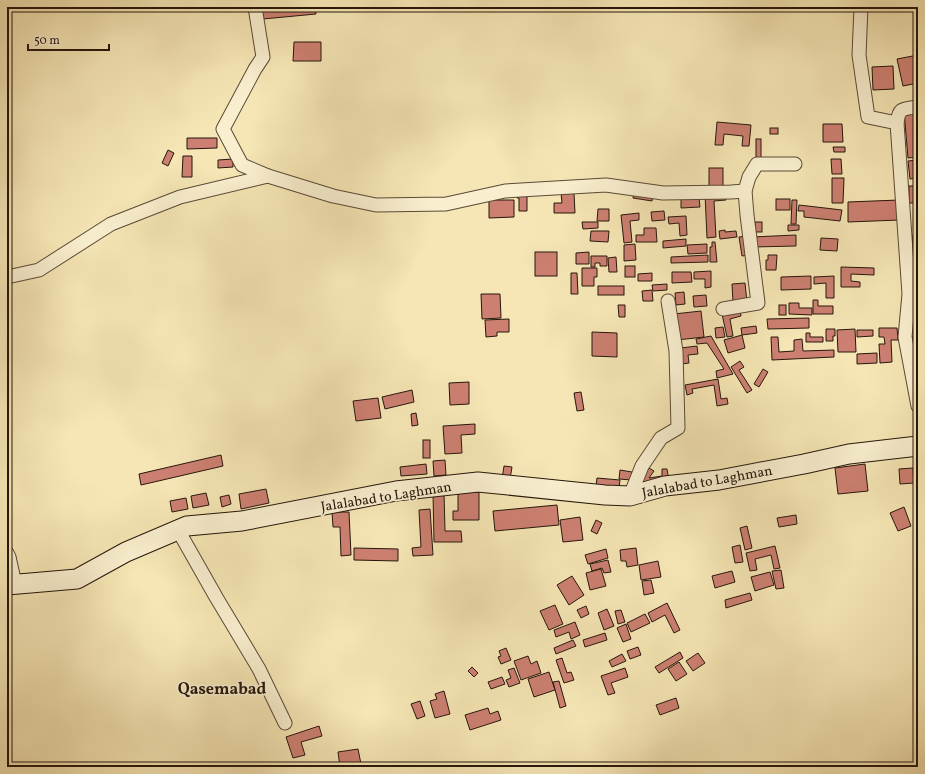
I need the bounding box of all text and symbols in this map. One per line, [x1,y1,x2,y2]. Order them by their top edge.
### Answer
scale bar [28,26,109,52]
text: 50 m [34,33,60,49]
street label: Jalalabad to Laghman [640,462,774,503]
street label: Jalalabad to Laghman [319,478,453,517]
district label: Qasemabad [178,679,267,701]

